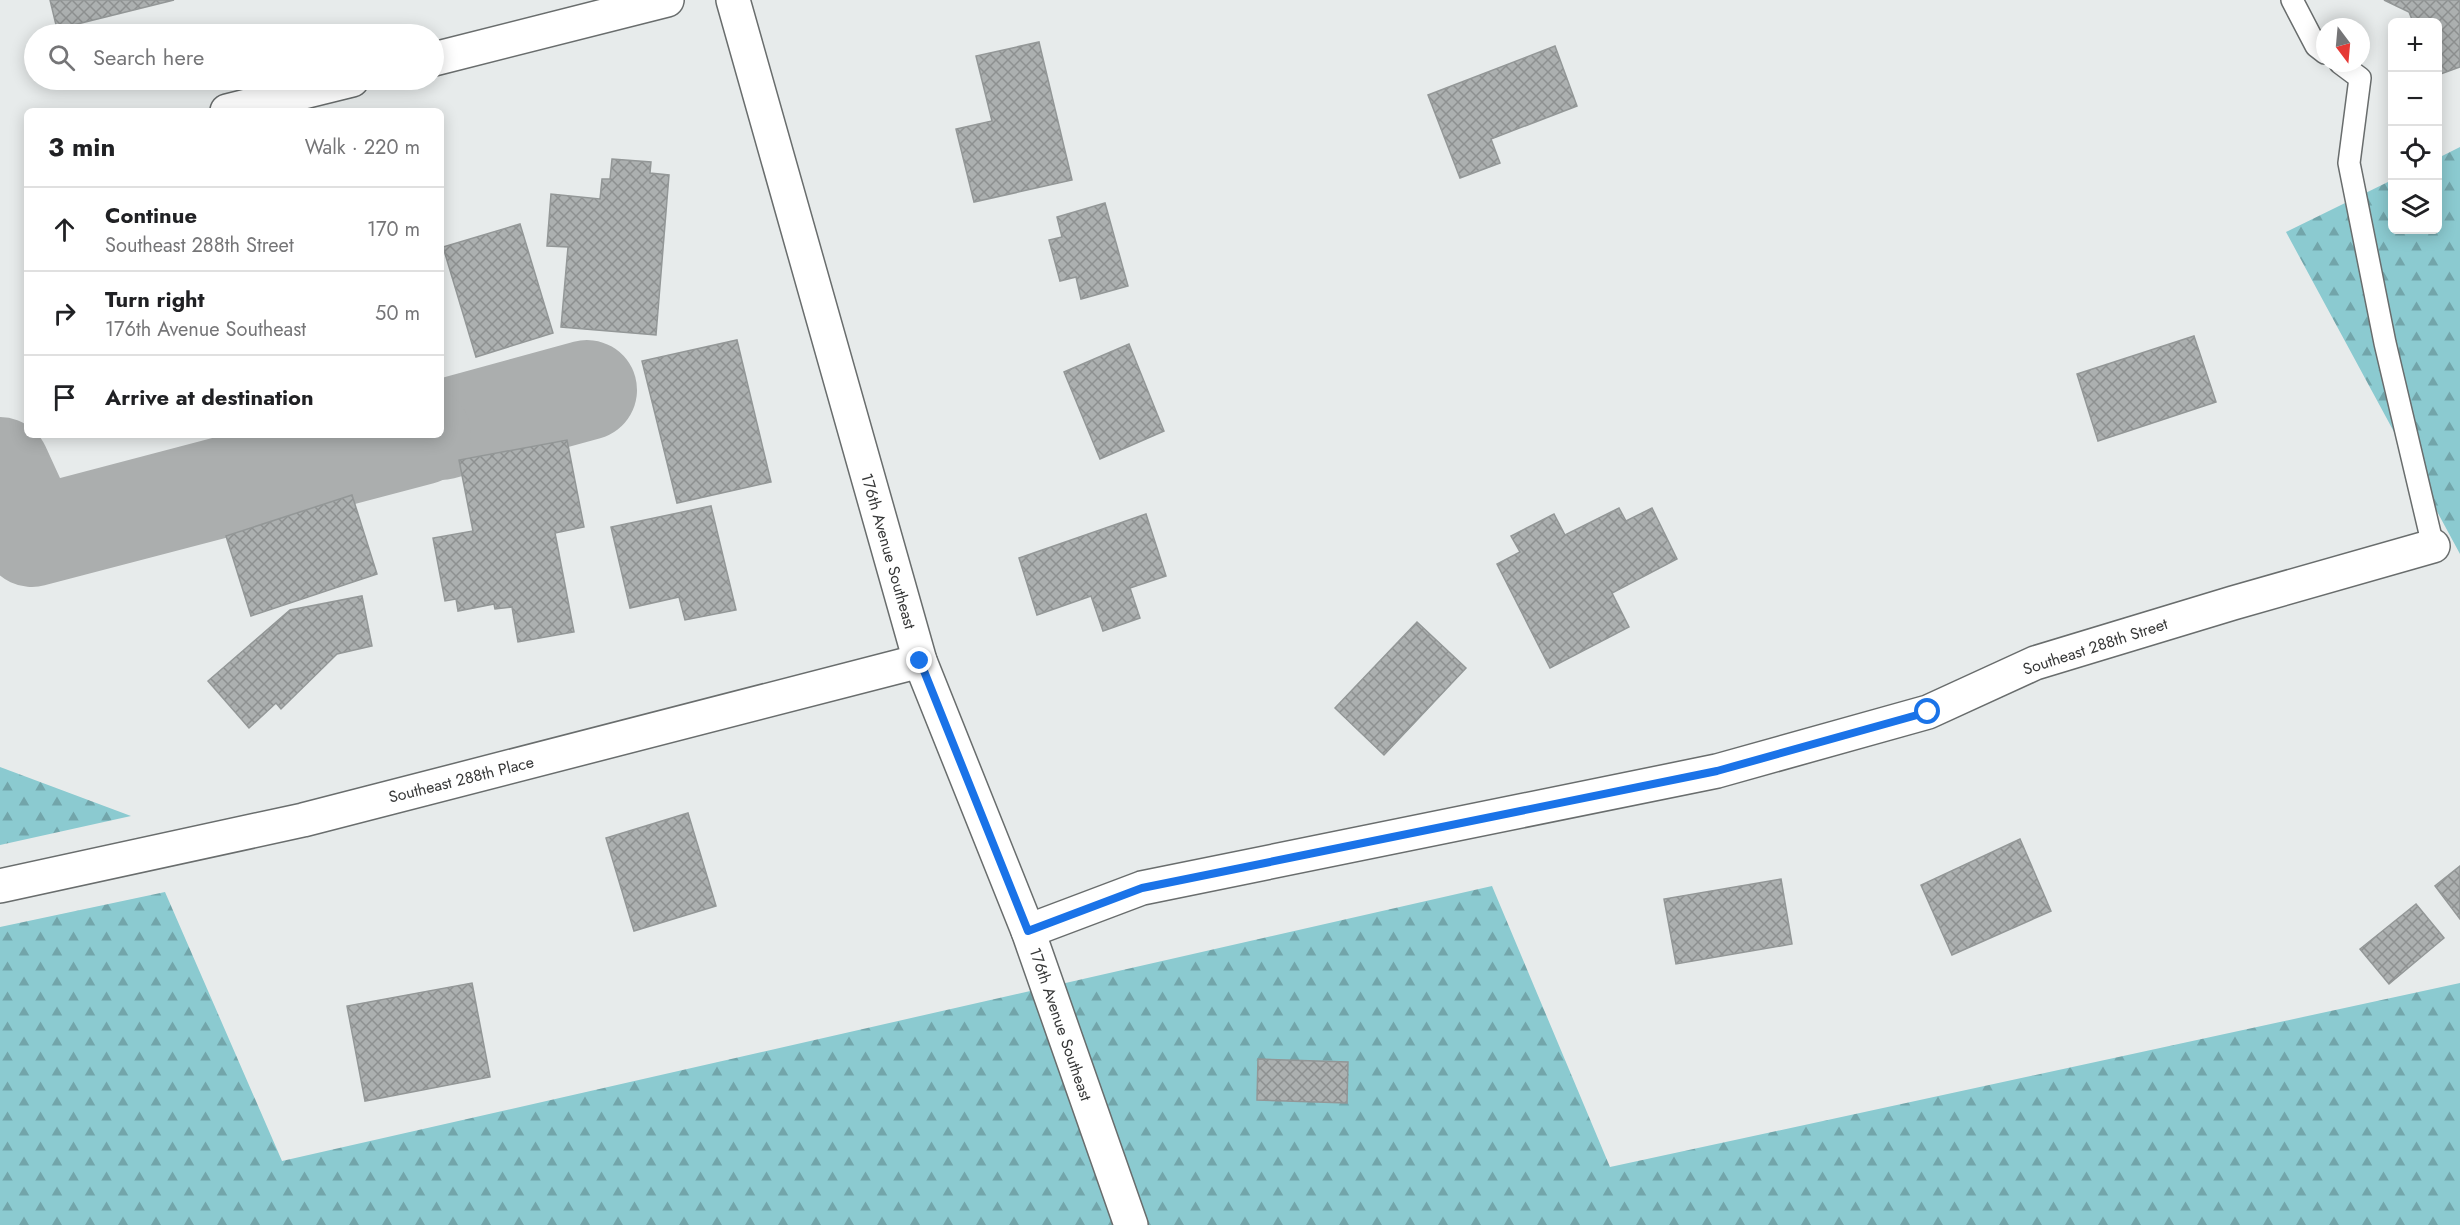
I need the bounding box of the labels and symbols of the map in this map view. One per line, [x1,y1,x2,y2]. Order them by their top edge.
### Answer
north arrow [2316,18,2370,72]
street label: 176th Avenue Southeast [855,471,922,632]
street label: Southeast 288th Street [2020,612,2171,681]
route end [906,647,932,673]
route start [1914,698,1940,724]
street label: Southeast 288th Place [386,750,536,809]
street label: 176th Avenue Southeast [1023,944,1098,1104]

